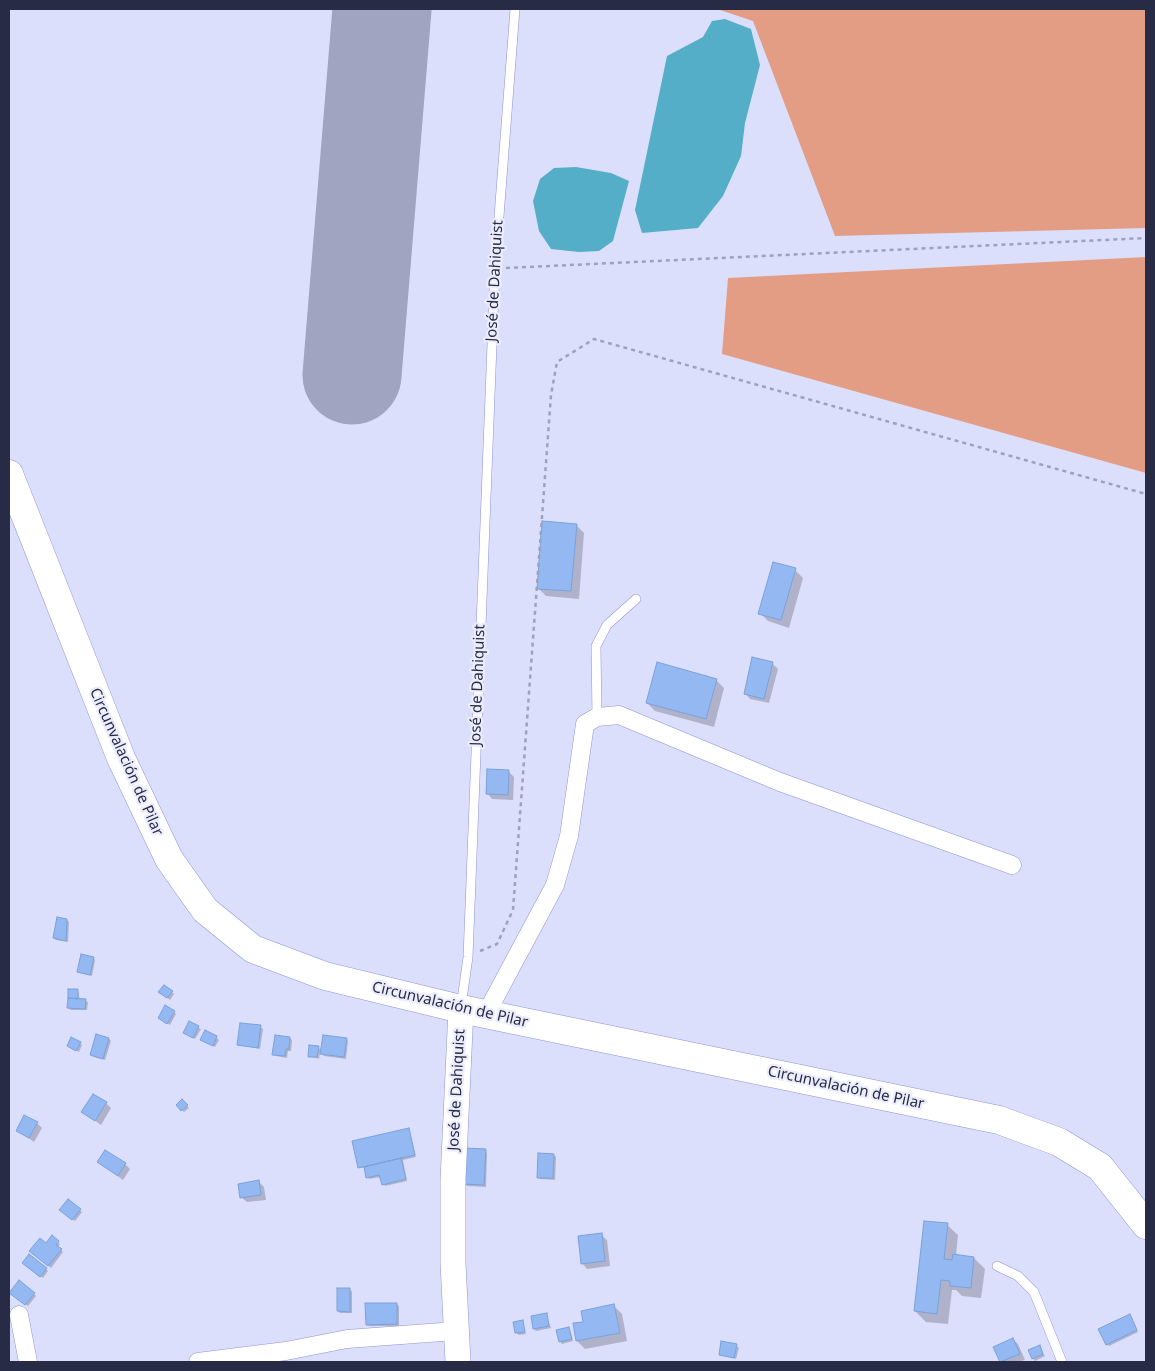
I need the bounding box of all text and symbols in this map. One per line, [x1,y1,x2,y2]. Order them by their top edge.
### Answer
street label: José de Dahiquist [483,220,507,342]
street label: José de Dahiquist [467,624,489,746]
street label: Circunvalación de Pilar [85,685,167,839]
street label: Circunvalación de Pilar [370,978,530,1032]
street label: José de Dahiquist [445,1029,469,1151]
street label: Circunvalación de Pilar [766,1063,926,1113]

